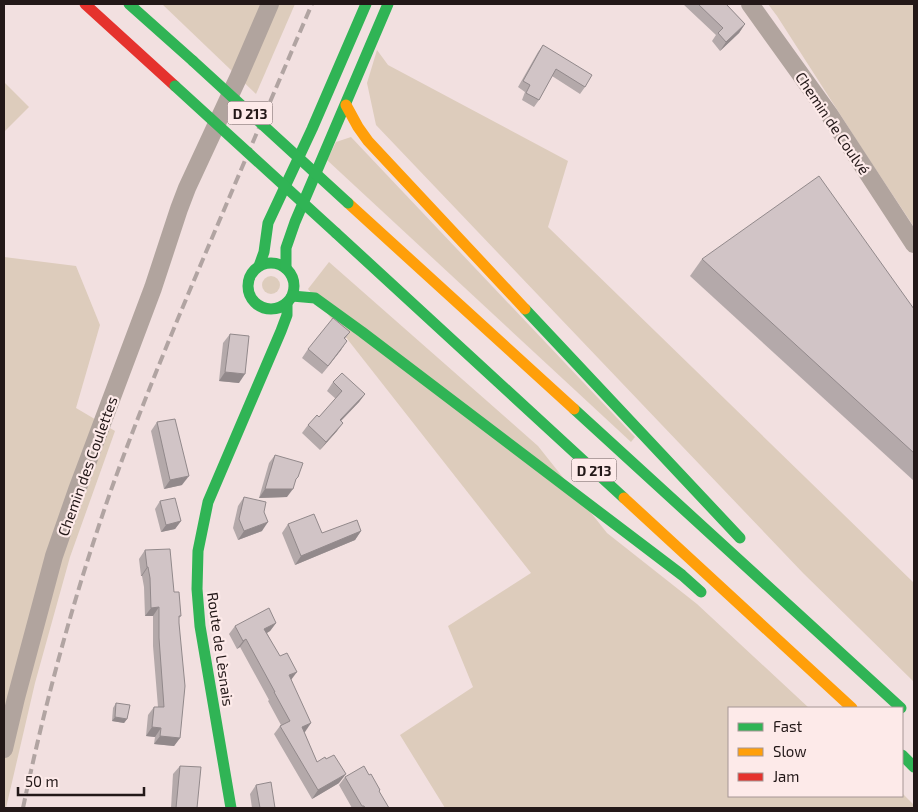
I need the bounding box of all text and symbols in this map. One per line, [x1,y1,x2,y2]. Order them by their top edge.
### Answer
street label: Chemin de Coulvé [792,68,874,178]
road number: D 213 [228,102,272,125]
street label: Chemin des Coulettes [53,394,121,538]
road number: D 213 [572,458,616,482]
street label: Route de Lèsnais [204,591,238,707]
legend [728,707,903,797]
text: Fast [773,717,803,735]
text: Slow [773,742,807,760]
scale bar [18,764,144,796]
text: Jam [773,767,799,785]
text: 50 m [25,772,59,790]

